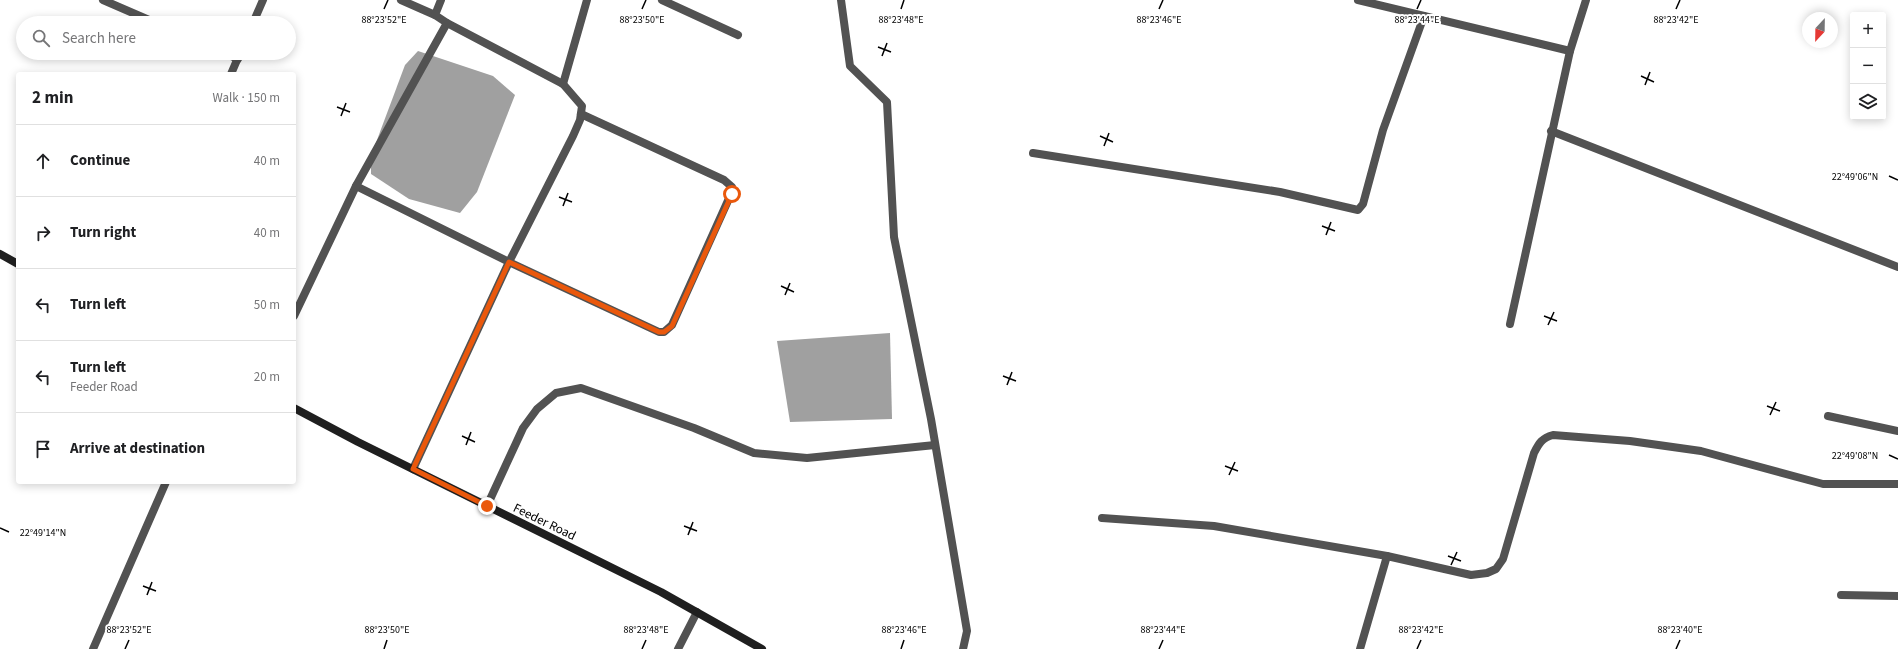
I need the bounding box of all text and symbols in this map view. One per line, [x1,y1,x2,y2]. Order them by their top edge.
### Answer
north arrow [1802,12,1838,48]
map controls [1850,12,1886,120]
button: + [1850,12,1886,48]
text: 88°23'52"E [361,13,407,27]
text: 88°23'50"E [619,13,665,27]
text: 88°23'48"E [878,13,924,27]
text: 88°23'46"E [1136,13,1182,27]
text: 88°23'44"E [1394,13,1440,27]
text: 88°23'42"E [1653,13,1699,27]
search box [16,16,296,60]
icon: search [30,27,52,49]
text: Search here [62,28,136,49]
button: − [1850,48,1886,84]
button: layers [1850,84,1886,120]
text: 2 min [32,86,73,110]
text: Walk · 150 m [212,89,280,107]
icon: ahead [32,150,54,172]
text: Continue [70,150,130,171]
text: 40 m [254,152,280,170]
text: 22°49'06"N [1832,170,1878,184]
route start [723,185,741,203]
icon: right [32,222,54,244]
text: Turn right [70,222,136,243]
text: 40 m [254,224,280,242]
icon: left [32,294,54,316]
text: Turn left [70,294,126,315]
text: 50 m [254,296,280,314]
text: Turn left [70,357,126,378]
icon: left [32,366,54,388]
text: 20 m [254,368,280,386]
text: Feeder Road [70,378,138,396]
icon: arrive [32,438,54,460]
text: Arrive at destination [70,438,205,459]
text: 22°49'08"N [1832,449,1878,463]
route end [478,497,496,515]
street label: Feeder Road [510,499,579,545]
text: 22°49'14"N [20,526,66,540]
text: 88°23'52"E [106,623,152,637]
text: 88°23'50"E [364,623,410,637]
text: 88°23'48"E [623,623,669,637]
text: 88°23'46"E [881,623,927,637]
text: 88°23'44"E [1140,623,1186,637]
text: 88°23'42"E [1398,623,1444,637]
text: 88°23'40"E [1657,623,1703,637]

